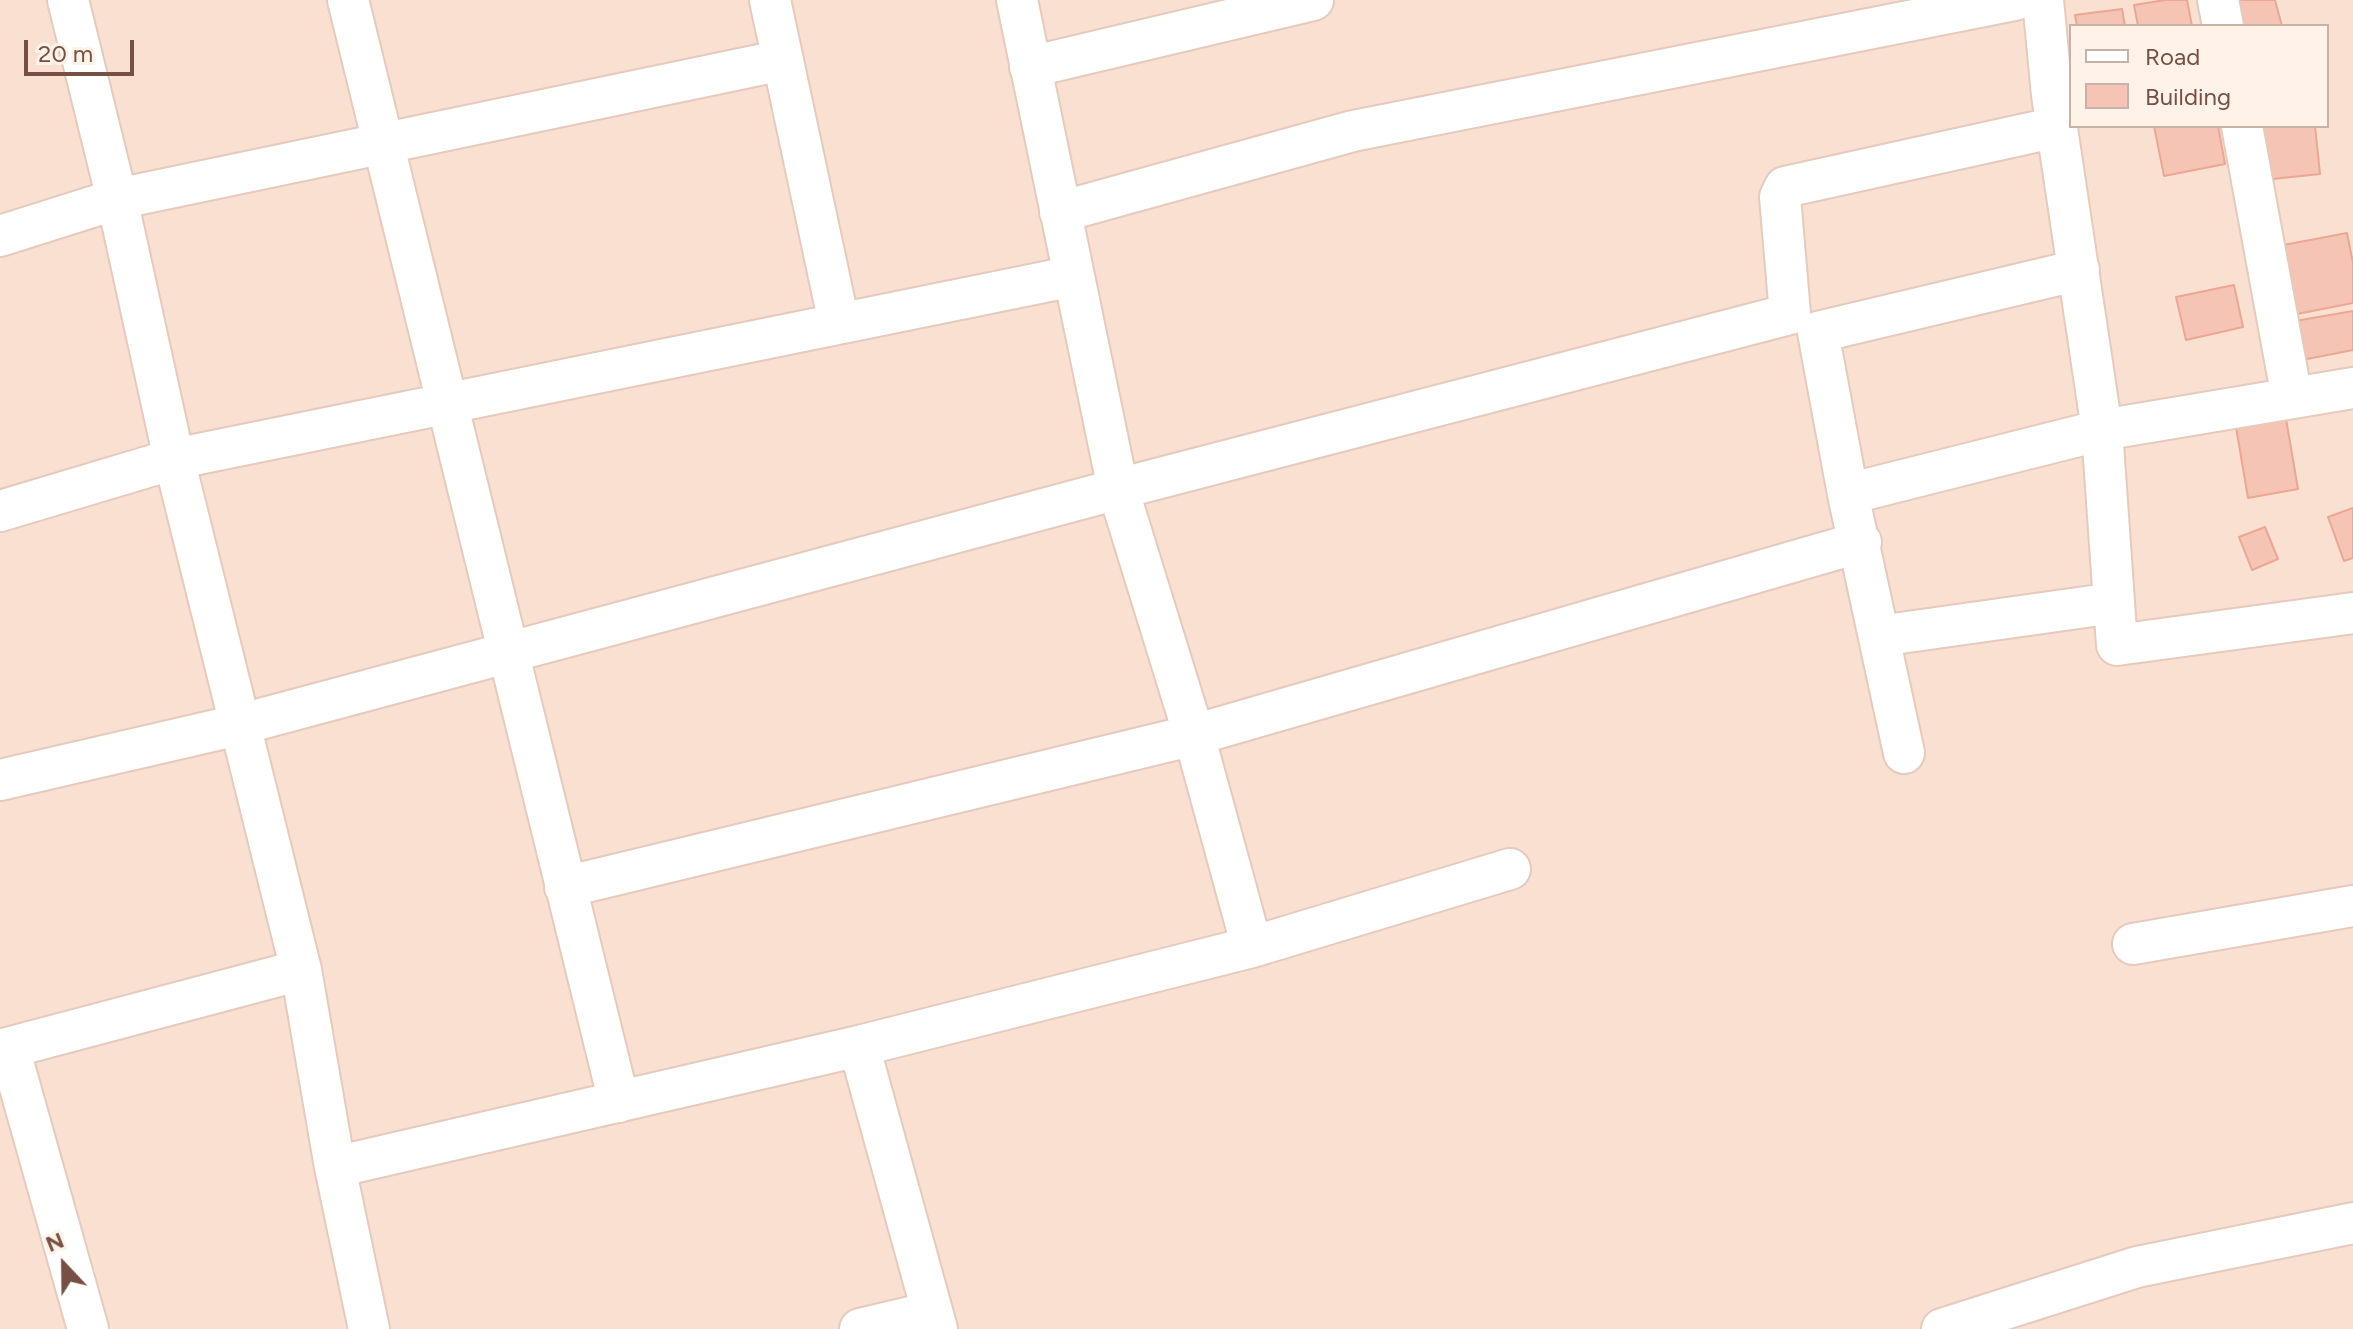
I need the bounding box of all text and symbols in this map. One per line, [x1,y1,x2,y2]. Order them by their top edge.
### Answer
scale bar [28,24,138,74]
legend [2069,24,2329,128]
text: 20 m [38,39,93,68]
text: Road [2145,42,2200,71]
text: Building [2145,82,2231,111]
north arrow [24,1225,104,1305]
text: N [42,1227,68,1258]

